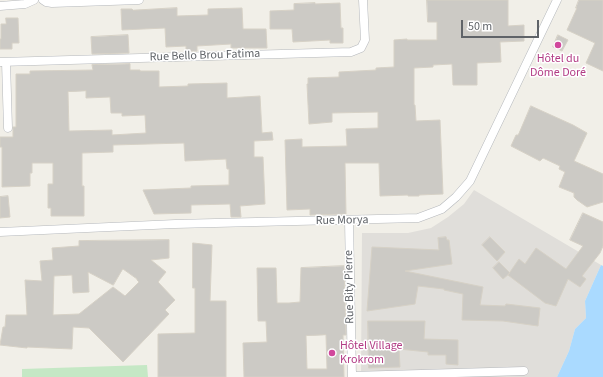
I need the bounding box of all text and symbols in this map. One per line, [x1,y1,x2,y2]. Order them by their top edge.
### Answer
scale bar [463,12,541,38]
text: 50 m [468,18,492,35]
marker: Hôtel du Dôme Doré [553,40,563,50]
street label: Rue Bello Brou Fatima [149,47,261,65]
place label: Hôtel du Dôme Doré [530,52,586,80]
street label: Rue Morya [315,213,369,229]
street label: Rue Bity Pierre [342,250,358,324]
place label: Hôtel Village Krokrom [340,339,403,367]
marker: Hôtel Village Krokrom [327,348,337,358]

